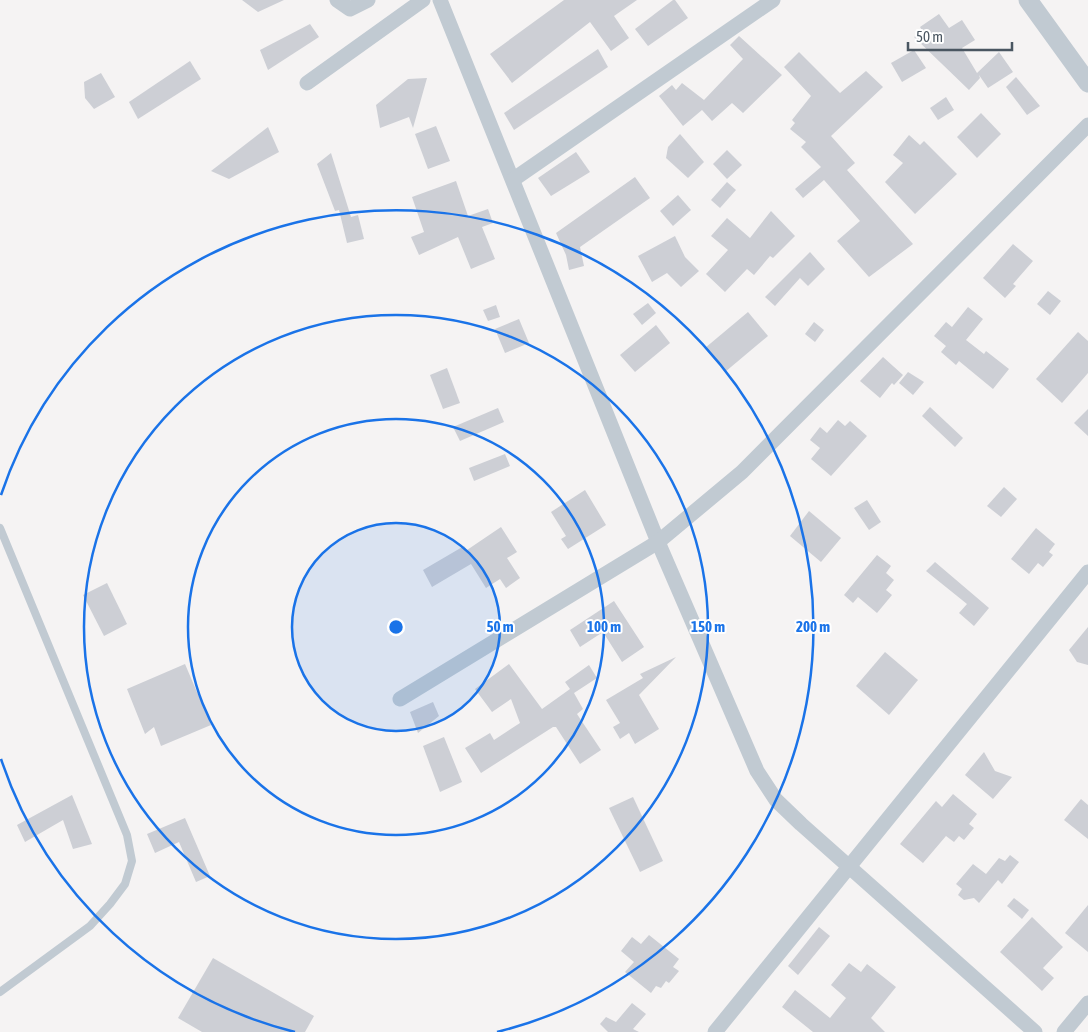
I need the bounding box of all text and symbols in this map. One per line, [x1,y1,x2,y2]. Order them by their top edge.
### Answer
scale bar [908,20,1012,52]
text: 50 m [916,28,943,45]
centre of rings [387,618,405,636]
text: 50 m [487,618,514,635]
text: 100 m [587,618,621,635]
text: 150 m [691,618,725,635]
text: 200 m [796,618,830,635]

